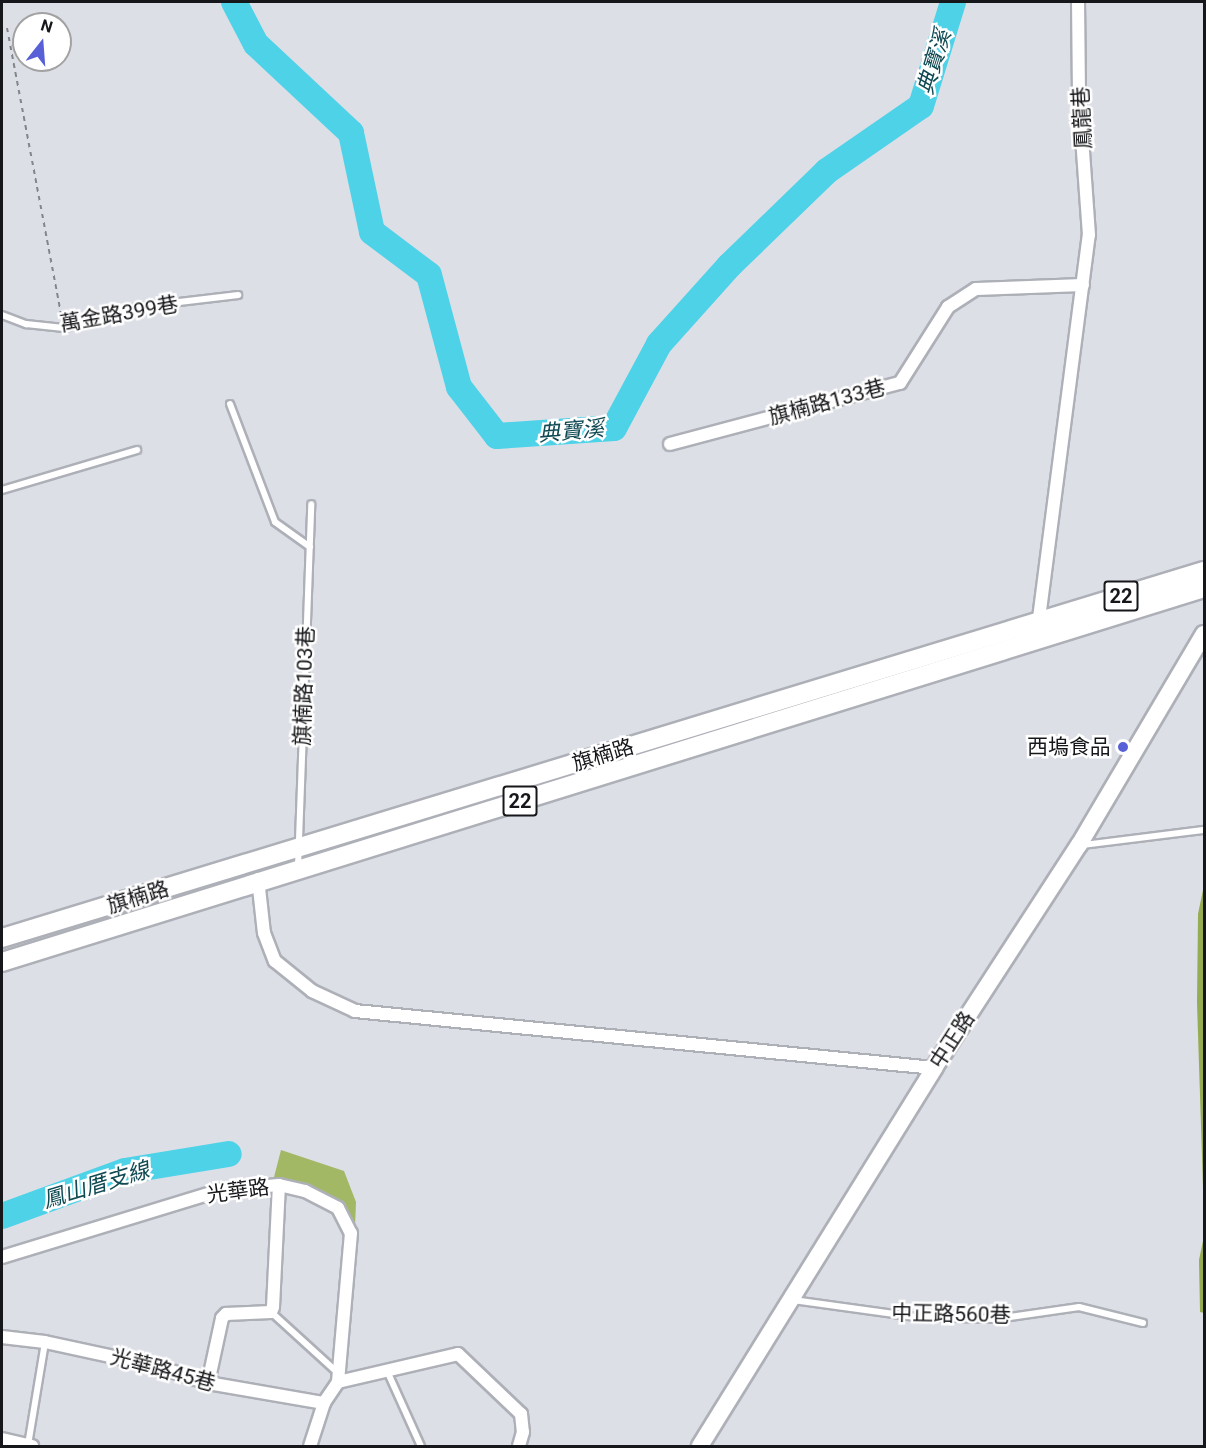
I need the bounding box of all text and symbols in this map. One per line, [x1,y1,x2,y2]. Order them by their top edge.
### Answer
north arrow [12,12,72,72]
text: N [39,15,55,37]
water label: 典寶溪 [912,27,956,97]
street label: 鳳龍巷 [1068,86,1096,150]
street label: 萬金路399巷 [58,291,180,337]
street label: 旗楠路133巷 [766,374,888,430]
water label: 典寶溪 [537,415,605,447]
road number: 22 [1103,579,1139,613]
street label: 旗楠路103巷 [289,626,319,746]
street label: 旗楠路 [569,734,637,776]
place label: 西塢食品 [1027,734,1111,760]
marker: 西塢食品 [1116,740,1130,754]
road number: 22 [502,784,538,818]
street label: 旗楠路 [104,876,172,918]
street label: 中正路 [924,1007,980,1073]
water label: 鳳山厝支線 [40,1156,152,1214]
street label: 光華路 [205,1174,271,1208]
street label: 中正路560巷 [891,1300,1011,1328]
street label: 光華路45巷 [108,1344,218,1396]

